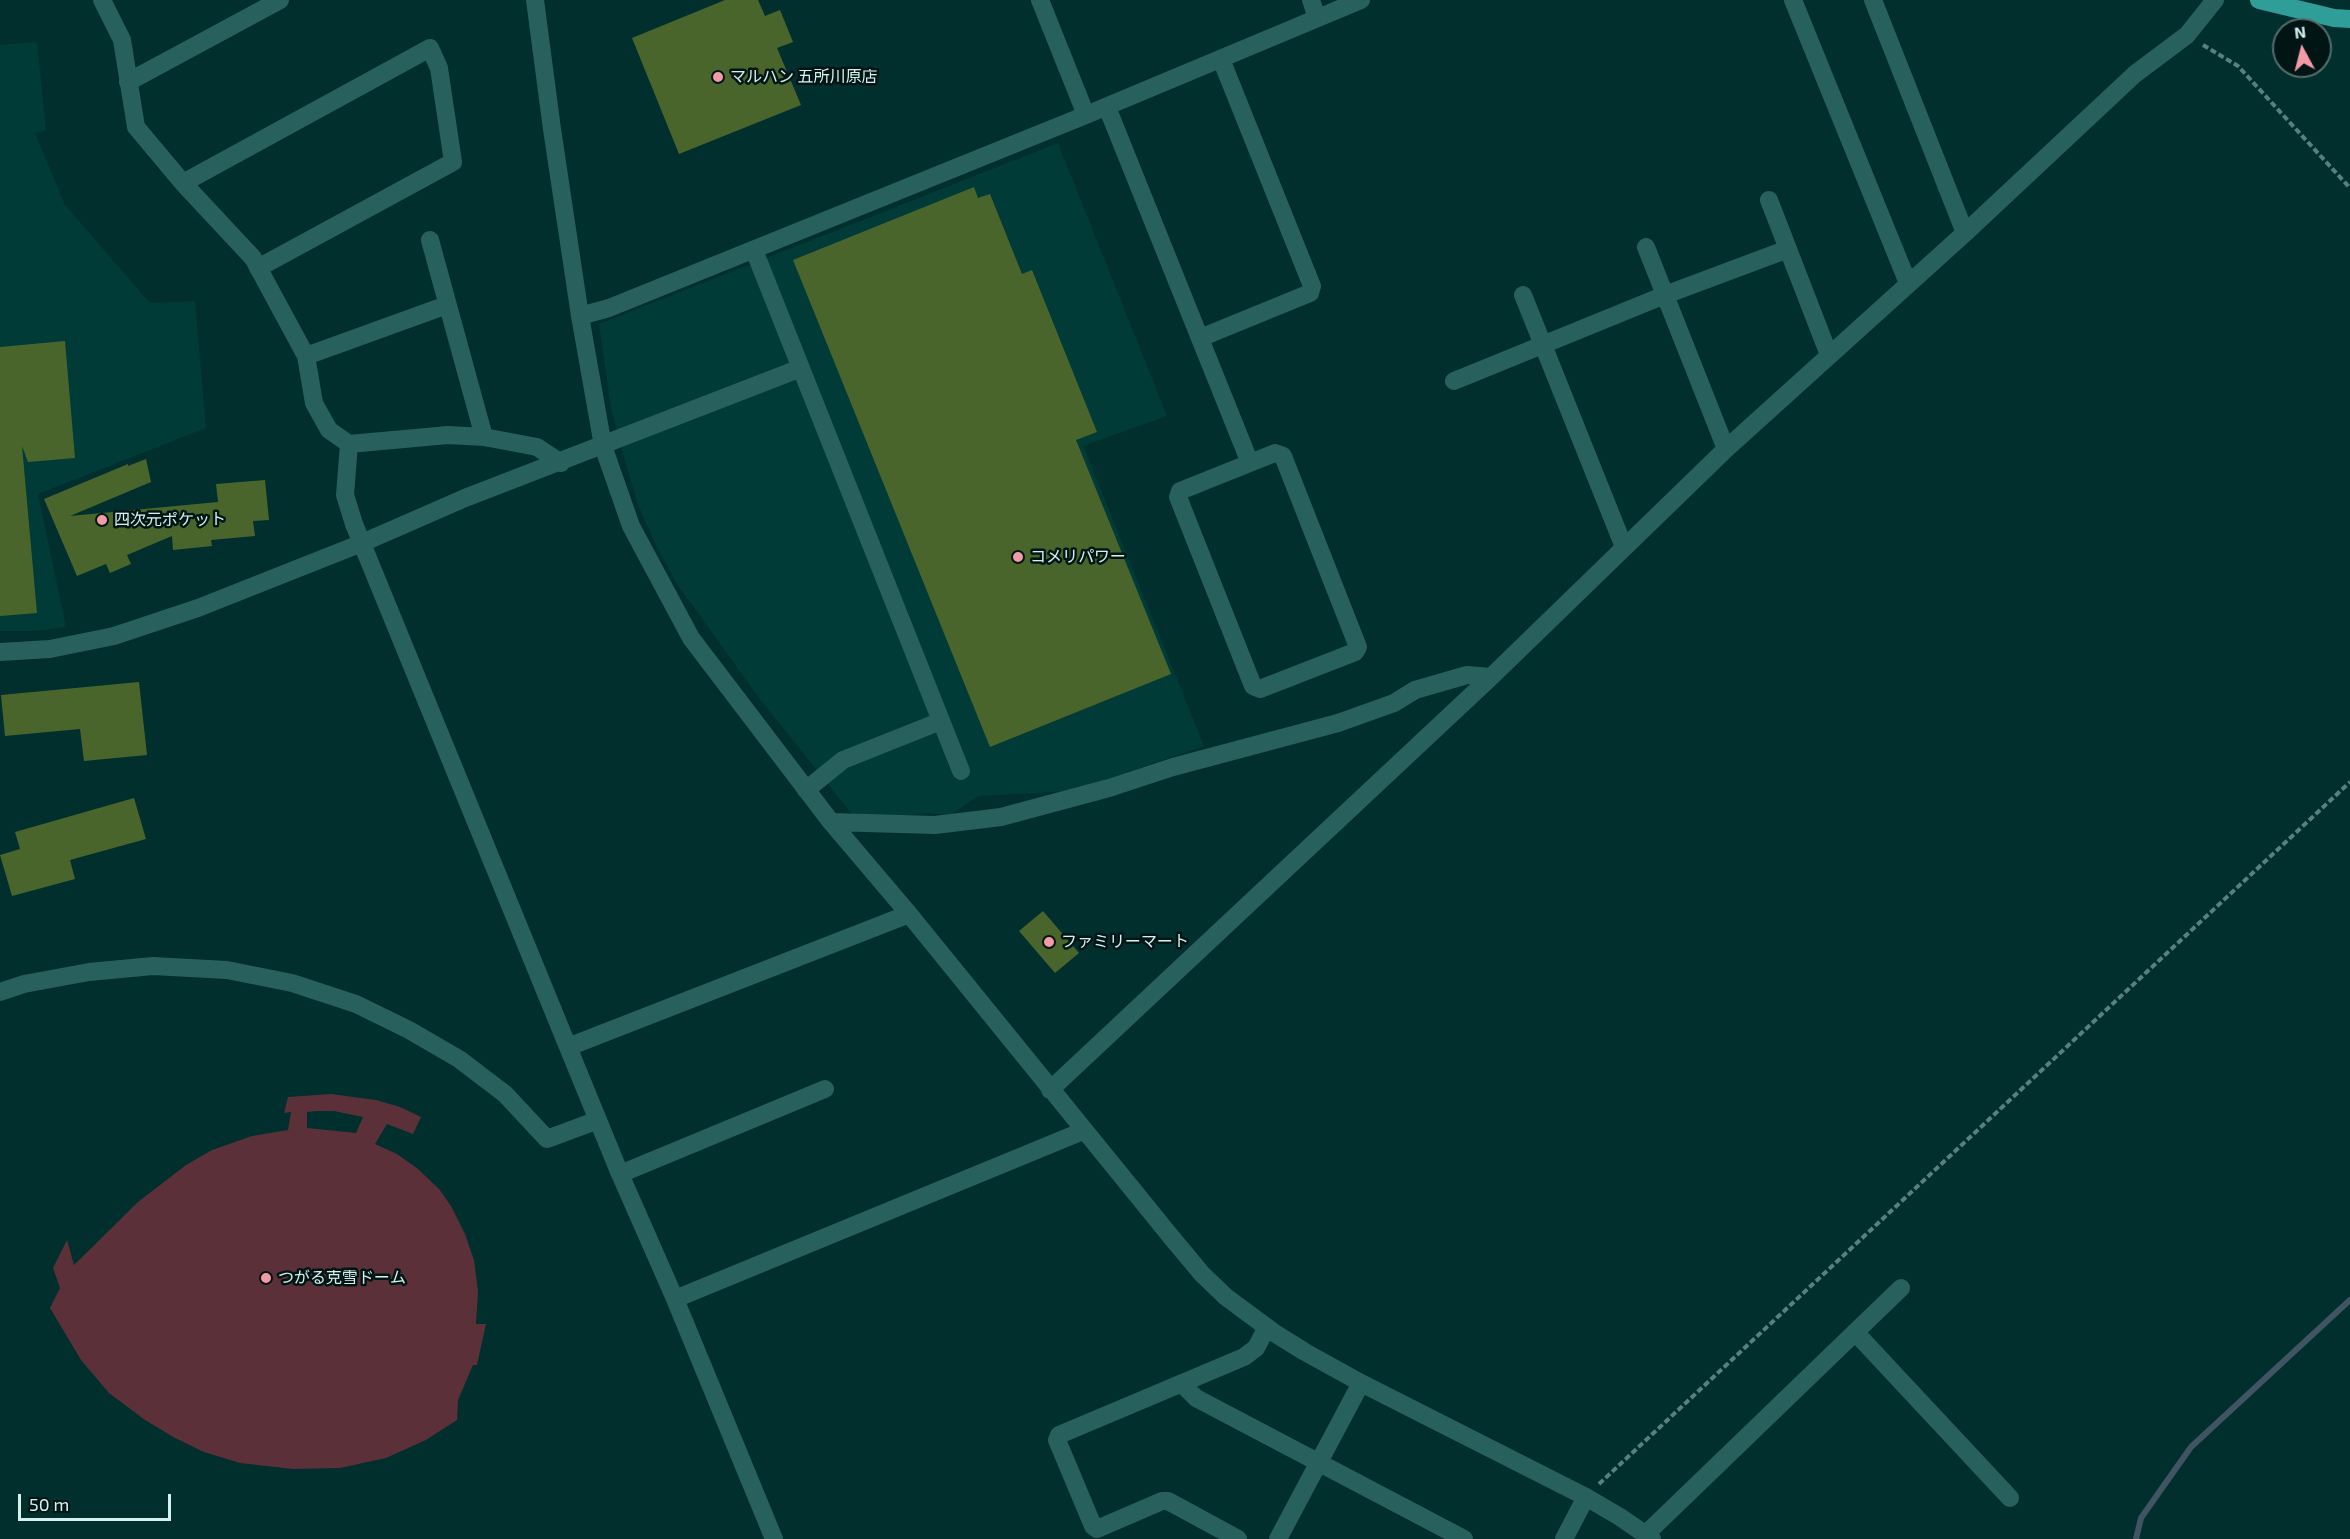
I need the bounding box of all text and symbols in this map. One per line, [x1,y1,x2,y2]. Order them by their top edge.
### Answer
north arrow [2272,18,2332,78]
text: N [2293,21,2307,42]
place label: マルハン 五所川原店 [730,67,878,87]
marker: マルハン 五所川原店 [711,70,725,84]
place label: 四次元ポケット [114,510,226,530]
marker: 四次元ポケット [95,513,109,527]
place label: コメリパワー [1030,547,1126,567]
marker: コメリパワー [1011,550,1025,564]
place label: ファミリーマート [1061,932,1189,952]
marker: ファミリーマート [1042,935,1056,949]
place label: つがる克雪ドーム [278,1268,406,1288]
marker: つがる克雪ドーム [259,1271,273,1285]
scale bar [21,1482,174,1520]
text: 50 m [29,1493,69,1515]

